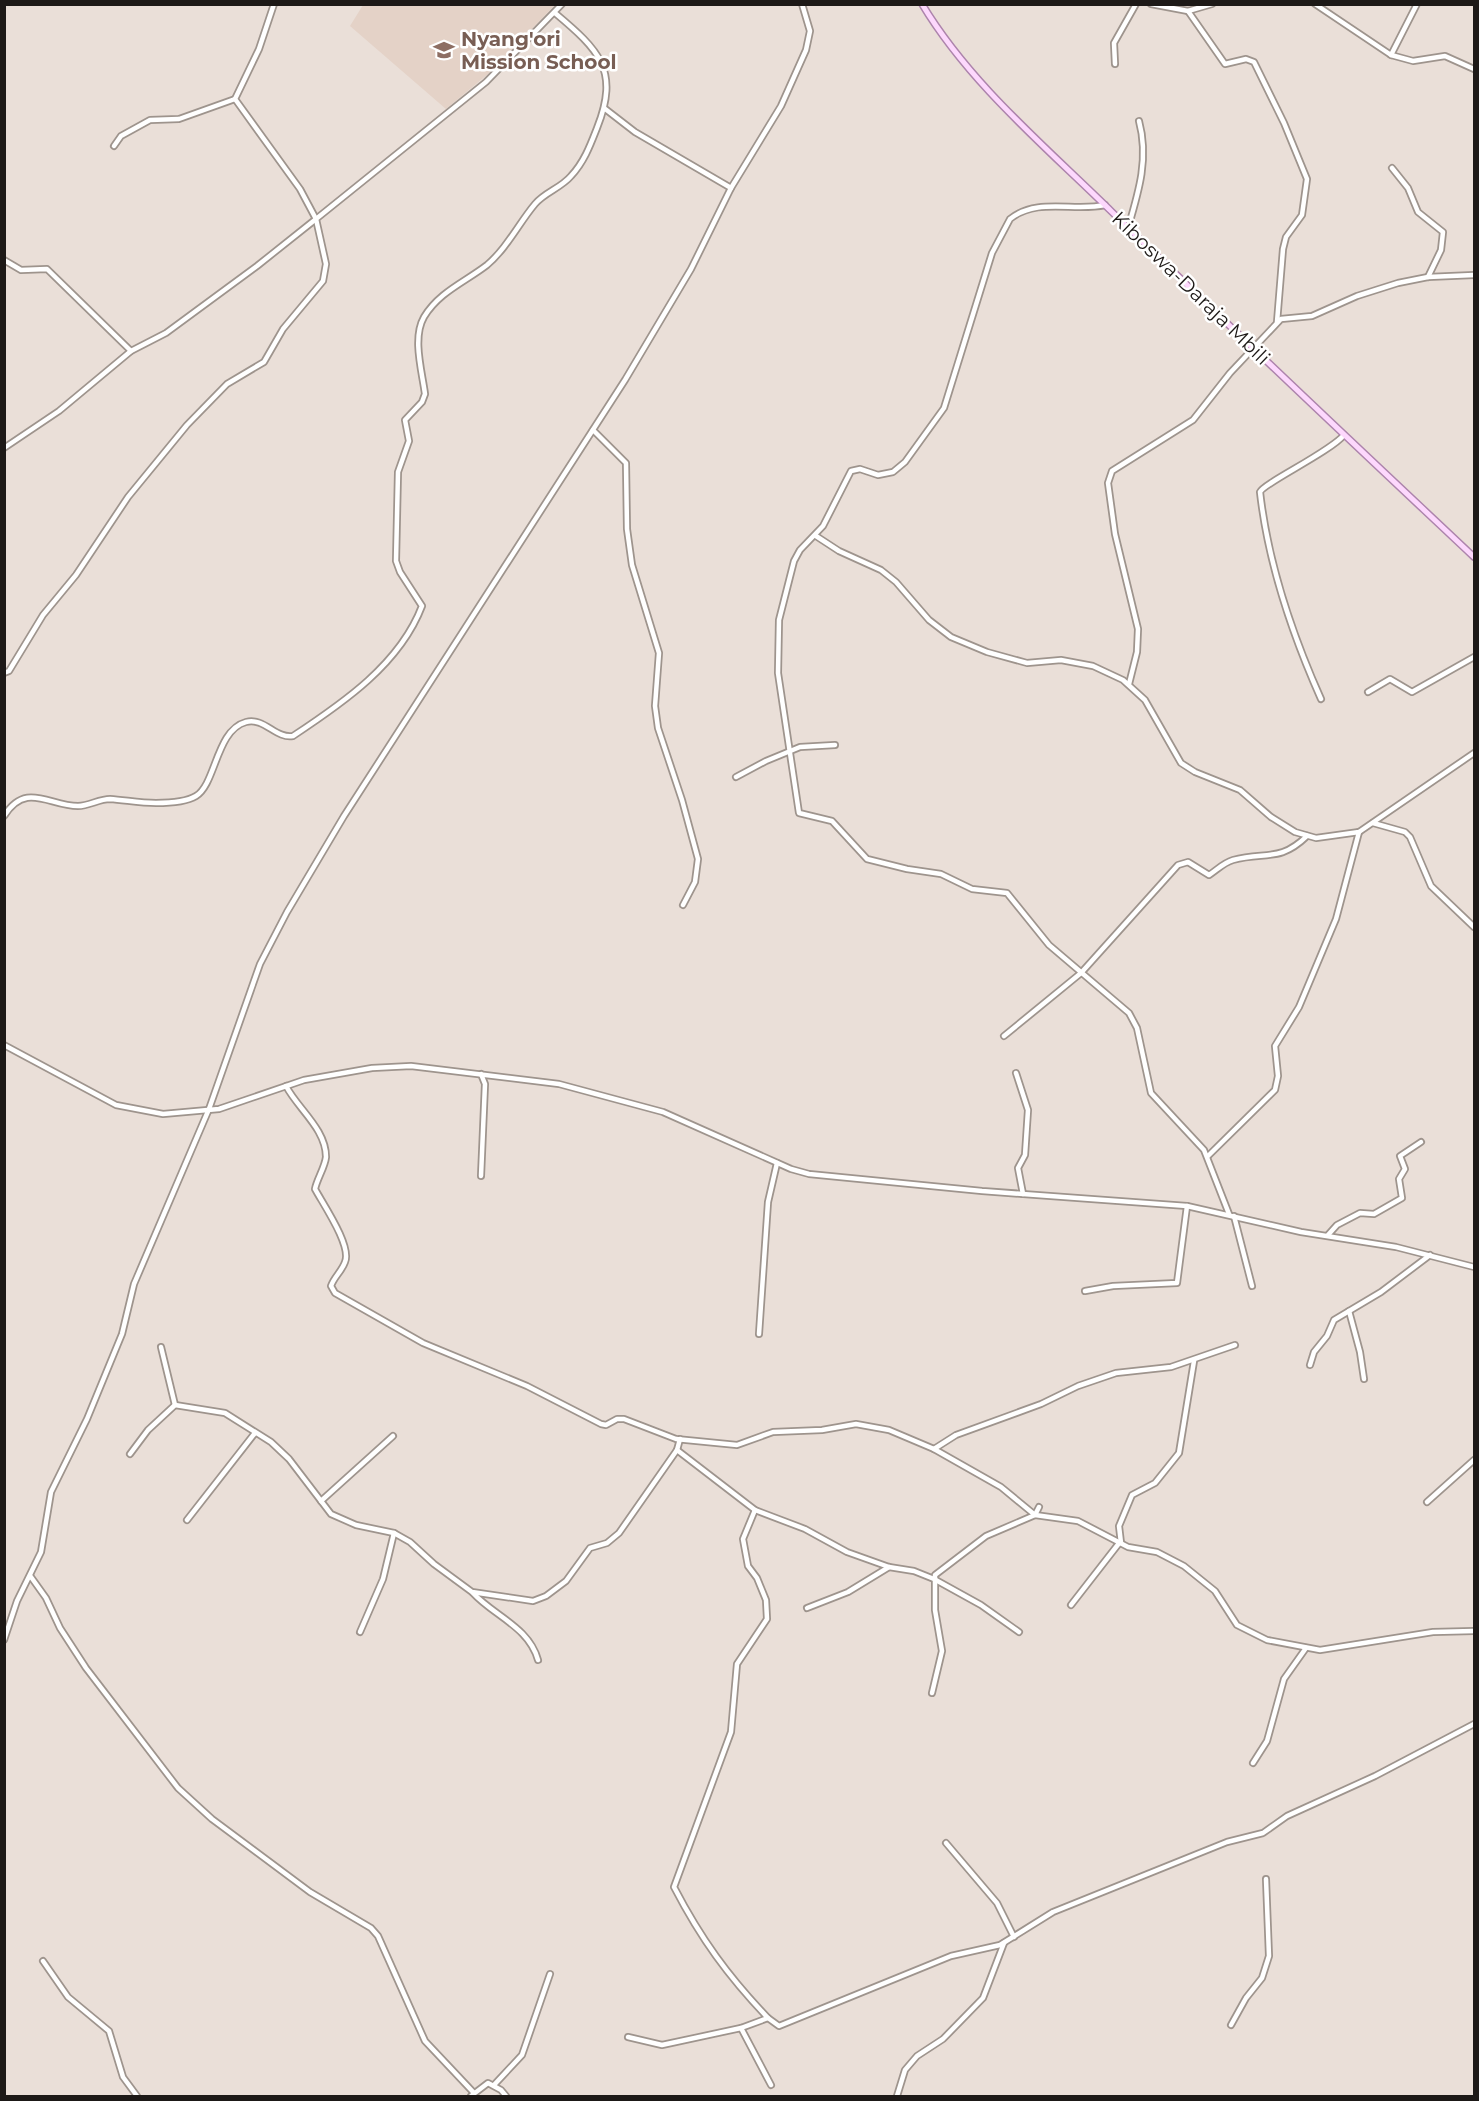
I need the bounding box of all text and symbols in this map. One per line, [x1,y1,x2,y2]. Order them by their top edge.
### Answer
place label: Nyang'ori Mission School [461,27,617,74]
school or university icon: Nyang'ori Mission School [432,38,456,62]
street label: Kiboswa-Daraja Mbili [1107,206,1275,370]

